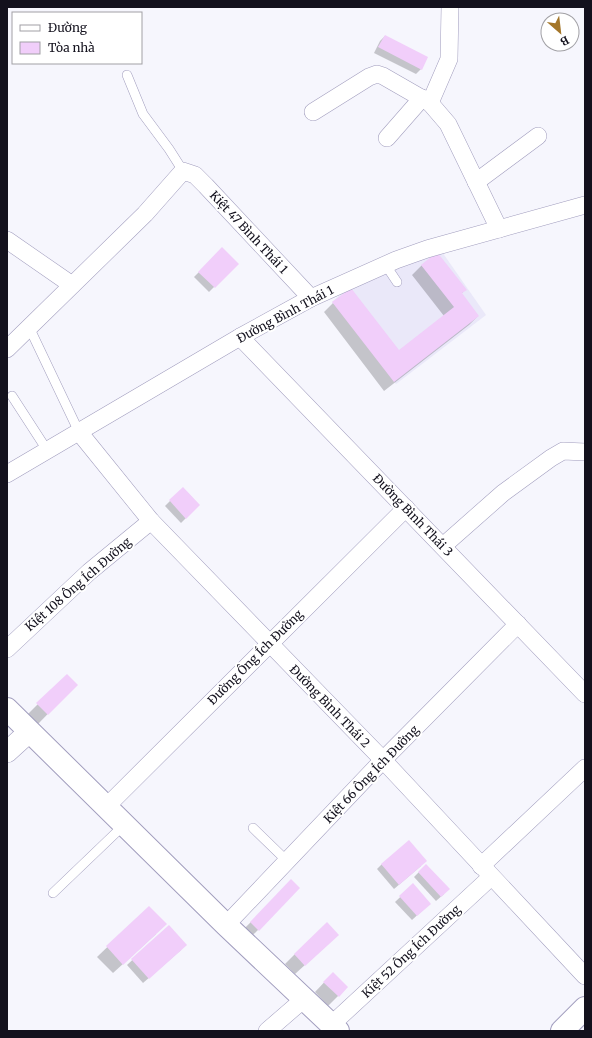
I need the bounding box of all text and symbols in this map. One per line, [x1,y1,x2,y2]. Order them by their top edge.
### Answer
legend [12,12,142,64]
north arrow [540,12,580,52]
text: Đường [48,20,88,35]
text: B [558,33,571,49]
text: Tòa nhà [48,40,95,55]
street label: Kiệt 47 Bình Thái 1 [207,188,292,277]
street label: Đường Bình Thái 1 [234,282,336,346]
street label: Đường Bình Thái 3 [370,471,456,559]
street label: Kiệt 108 Ông Ích Đường [22,533,135,634]
street label: Đường Ông Ích Đường [204,606,306,708]
street label: Đường Bình Thái 2 [287,662,373,750]
street label: Kiệt 66 Ông Ích Đường [320,721,422,826]
street label: Kiệt 52 Ông Ích Đường [359,901,464,1001]

